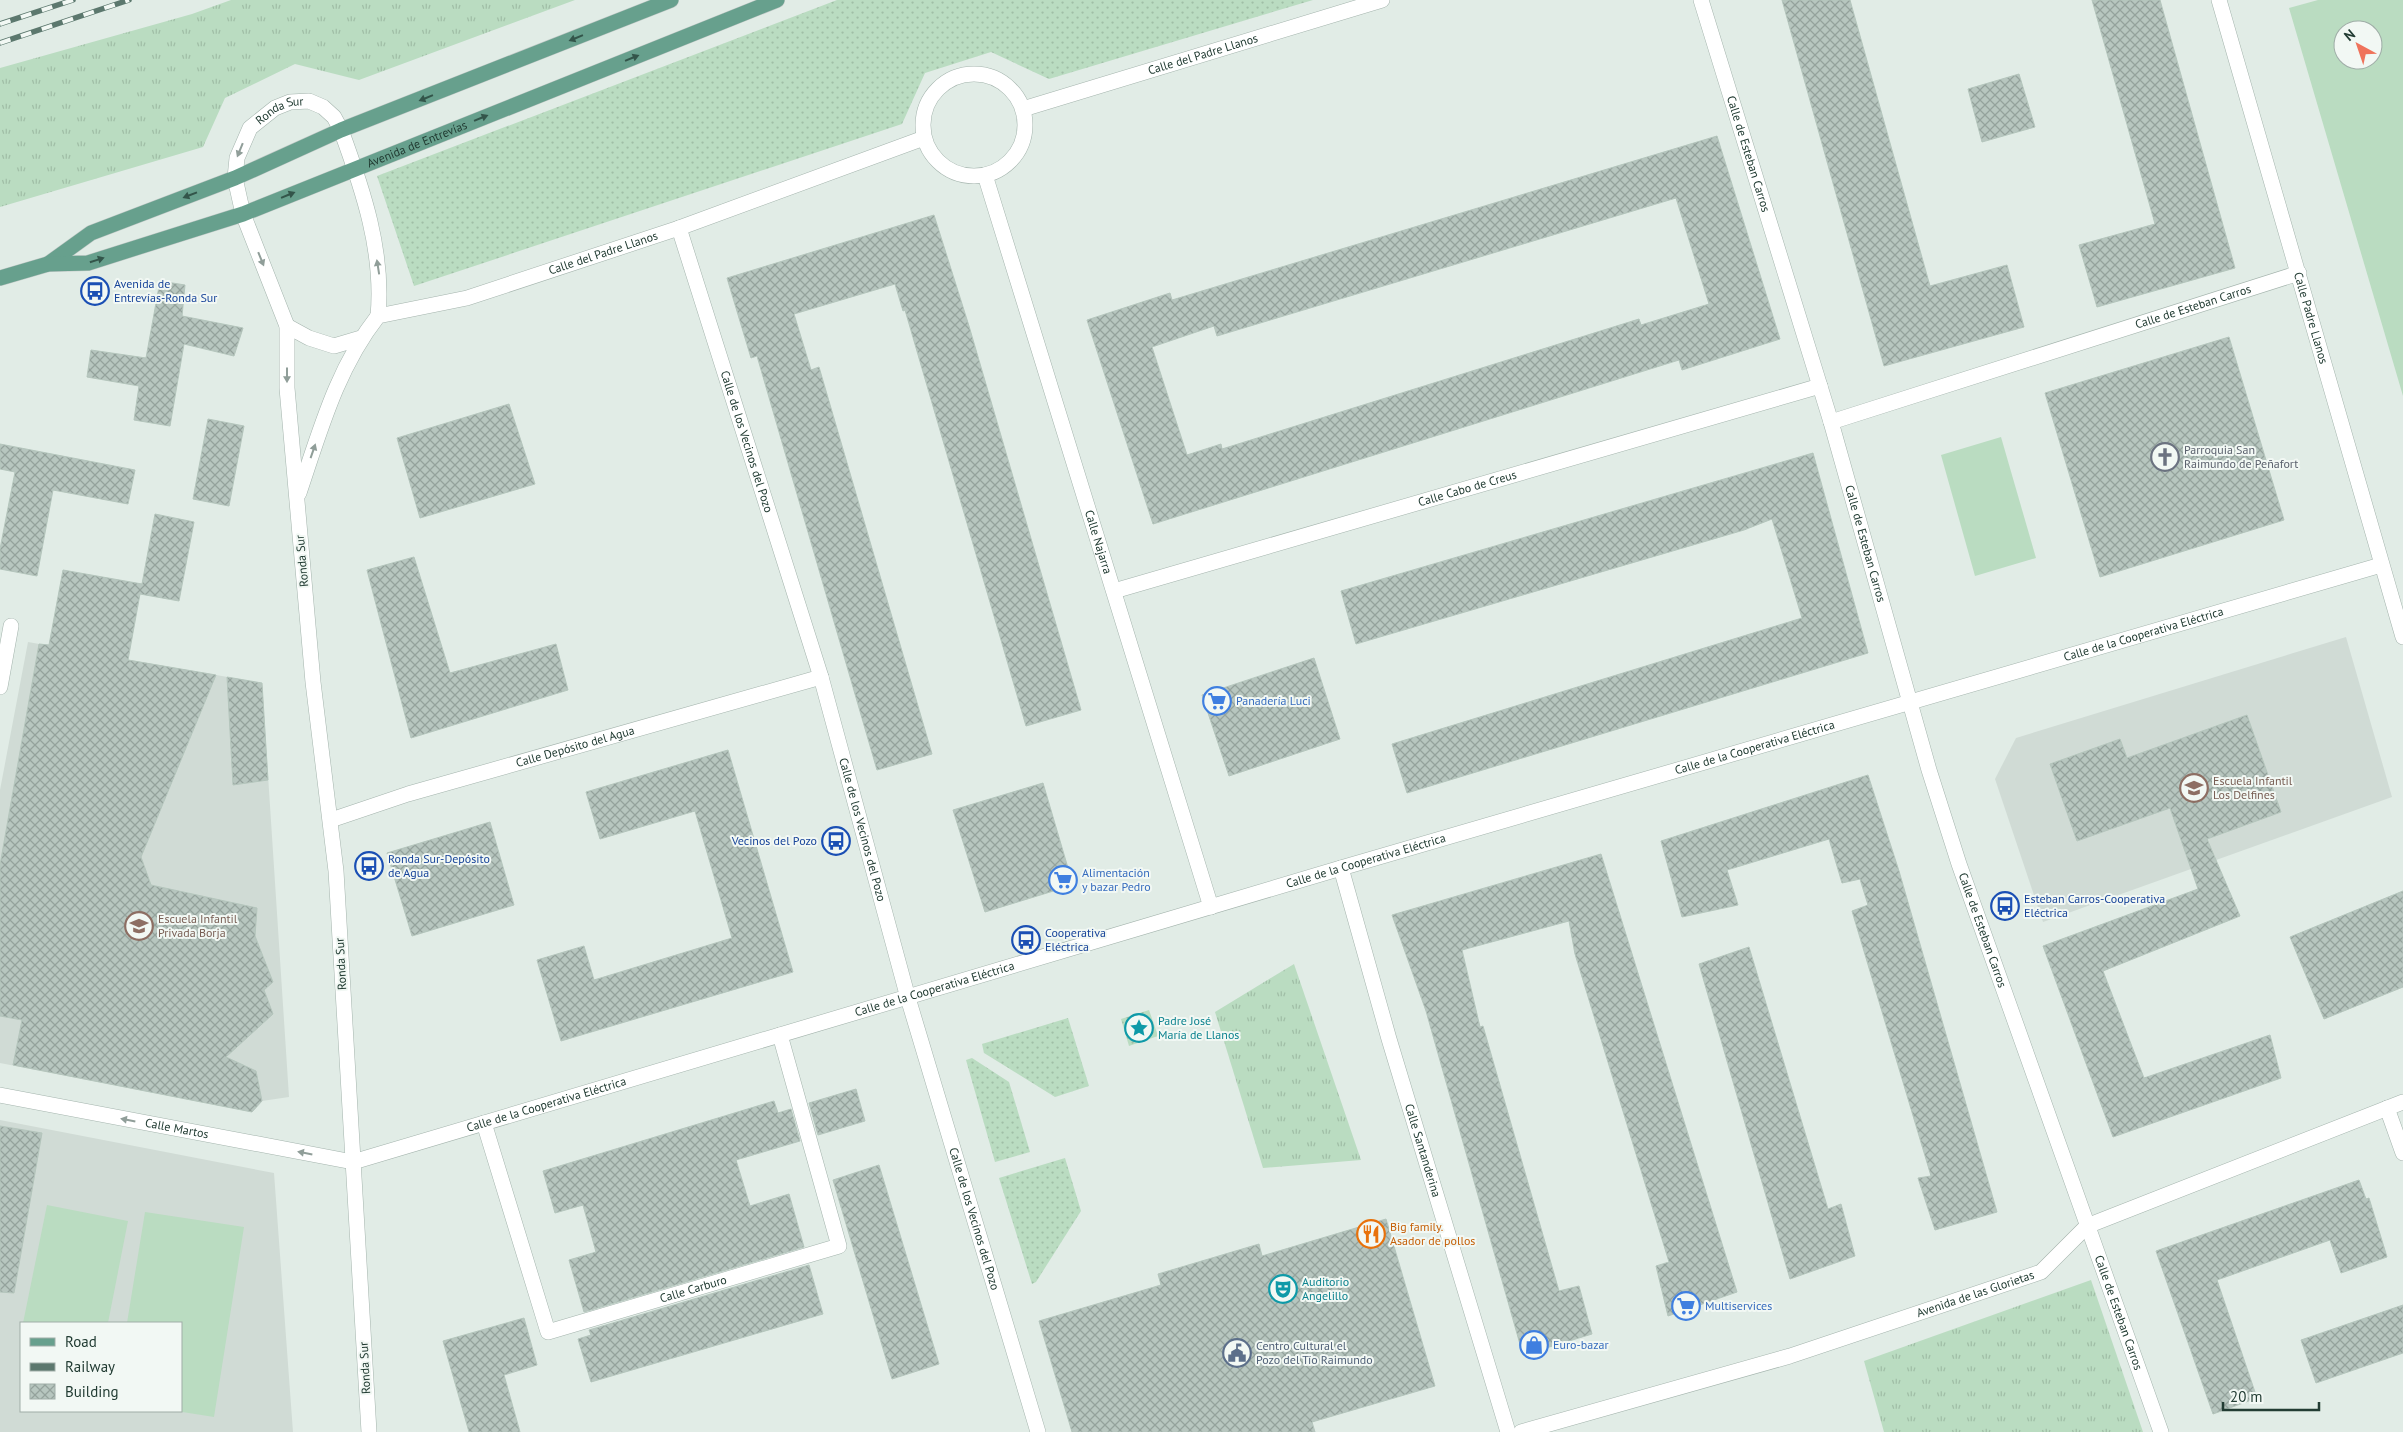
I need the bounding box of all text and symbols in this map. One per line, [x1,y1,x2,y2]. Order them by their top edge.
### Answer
north arrow [2333,20,2383,70]
text: N [2340,25,2359,45]
street label: Calle del Padre Llanos [1146,30,1260,78]
one-way arrow [569,34,584,42]
one-way arrow [625,53,639,61]
street label: Ronda Sur [252,93,304,128]
one-way arrow [418,94,433,102]
street label: Calle de Esteban Carros [1724,94,1774,214]
one-way arrow [474,114,489,122]
street label: Avenida de Entrevías [364,117,469,171]
one-way arrow [236,143,244,157]
one-way arrow [182,191,197,199]
one-way arrow [281,191,296,199]
street label: Calle del Padre Llanos [546,228,659,278]
one-way arrow [257,252,265,267]
one-way arrow [89,256,104,263]
one-way arrow [373,259,381,275]
street label: Calle Padre Llanos [2291,270,2332,366]
bus stop icon: Avenida de Entrevías-Ronda Sur [80,276,110,306]
place label: Avenida de Entrevías-Ronda Sur [114,276,217,305]
street label: Calle de Esteban Carros [2133,281,2253,332]
one-way arrow [283,367,291,383]
street label: Calle de los Vecinos del Pozo [718,369,777,514]
church icon: Parroquia San Raimundo de Peñafort [2150,442,2180,472]
place label: Parroquia San Raimundo de Peñafort [2184,442,2298,471]
one-way arrow [309,443,317,458]
street label: Calle Cabo de Creus [1416,466,1518,509]
street label: Calle de Esteban Carros [1842,483,1889,604]
street label: Calle Najarra [1082,508,1116,576]
street label: Ronda Sur [292,534,311,588]
street label: Calle de la Cooperativa Eléctrica [2062,603,2225,664]
supermarket icon: Panadería Luci [1202,686,1232,716]
place label: Panadería Luci [1236,693,1311,708]
street label: Calle de la Cooperativa Eléctrica [1673,717,1836,777]
street label: Calle Depósito del Agua [514,722,636,770]
street label: Calle de los Vecinos del Pozo [836,756,889,903]
school or university icon: Escuela Infantil Los Delfines [2179,773,2209,803]
place label: Escuela Infantil Los Delfines [2213,773,2293,802]
bus stop icon: Vecinos del Pozo [821,826,851,856]
street label: Calle de la Cooperativa Eléctrica [1284,830,1447,891]
place label: Vecinos del Pozo [731,833,817,848]
bus stop icon: Ronda Sur-Depósito de Agua [354,851,384,881]
place label: Ronda Sur-Depósito de Agua [388,851,490,880]
supermarket icon: Alimentación y bazar Pedro [1048,865,1078,895]
place label: Alimentación y bazar Pedro [1082,865,1151,894]
street label: Calle de Esteban Carros [1956,871,2010,989]
bus stop icon: Esteban Carros-Cooperativa Eléctrica [1990,891,2020,921]
place label: Esteban Carros-Cooperativa Eléctrica [2024,891,2165,920]
school or university icon: Escuela Infantil Privada Borja [124,911,154,941]
place label: Escuela Infantil Privada Borja [158,911,238,940]
bus stop icon: Cooperativa Eléctrica [1011,925,1041,955]
place label: Cooperativa Eléctrica [1045,925,1106,954]
street label: Ronda Sur [332,938,349,990]
street label: Calle de la Cooperativa Eléctrica [853,958,1016,1019]
place icon: Padre José María de Llanos [1124,1013,1154,1043]
place label: Padre José María de Llanos [1158,1013,1239,1042]
street label: Calle de la Cooperativa Eléctrica [465,1073,628,1135]
street label: Calle Santanderina [1402,1102,1444,1199]
one-way arrow [120,1115,136,1123]
street label: Calle Martos [144,1115,210,1141]
street label: Calle de los Vecinos del Pozo [946,1146,1003,1292]
one-way arrow [297,1149,313,1157]
restaurant icon: Big family. Asador de pollos [1356,1219,1386,1249]
place label: Big family. Asador de pollos [1390,1219,1475,1248]
street label: Calle de Esteban Carros [2092,1253,2146,1372]
street label: Avenida de las Glorietas [1914,1267,2036,1320]
street label: Calle Carburo [658,1272,728,1306]
theatre icon: Auditorio Angelillo [1268,1274,1298,1304]
place label: Auditorio Angelillo [1302,1274,1349,1303]
supermarket icon: Multiservices [1671,1291,1701,1321]
place label: Multiservices [1705,1298,1772,1313]
legend [20,1322,182,1412]
shop icon: Euro-bazar [1519,1330,1549,1360]
text: Road [65,1332,97,1351]
place label: Euro-bazar [1553,1337,1609,1352]
public building icon: Centro Cultural el Pozo del Tío Raimundo [1222,1338,1252,1368]
place label: Centro Cultural el Pozo del Tío Raimundo [1256,1338,1373,1367]
street label: Ronda Sur [356,1342,373,1394]
text: Railway [65,1357,115,1376]
scale bar [2223,1380,2319,1412]
text: Building [65,1382,119,1401]
text: 20 m [2230,1387,2263,1406]

